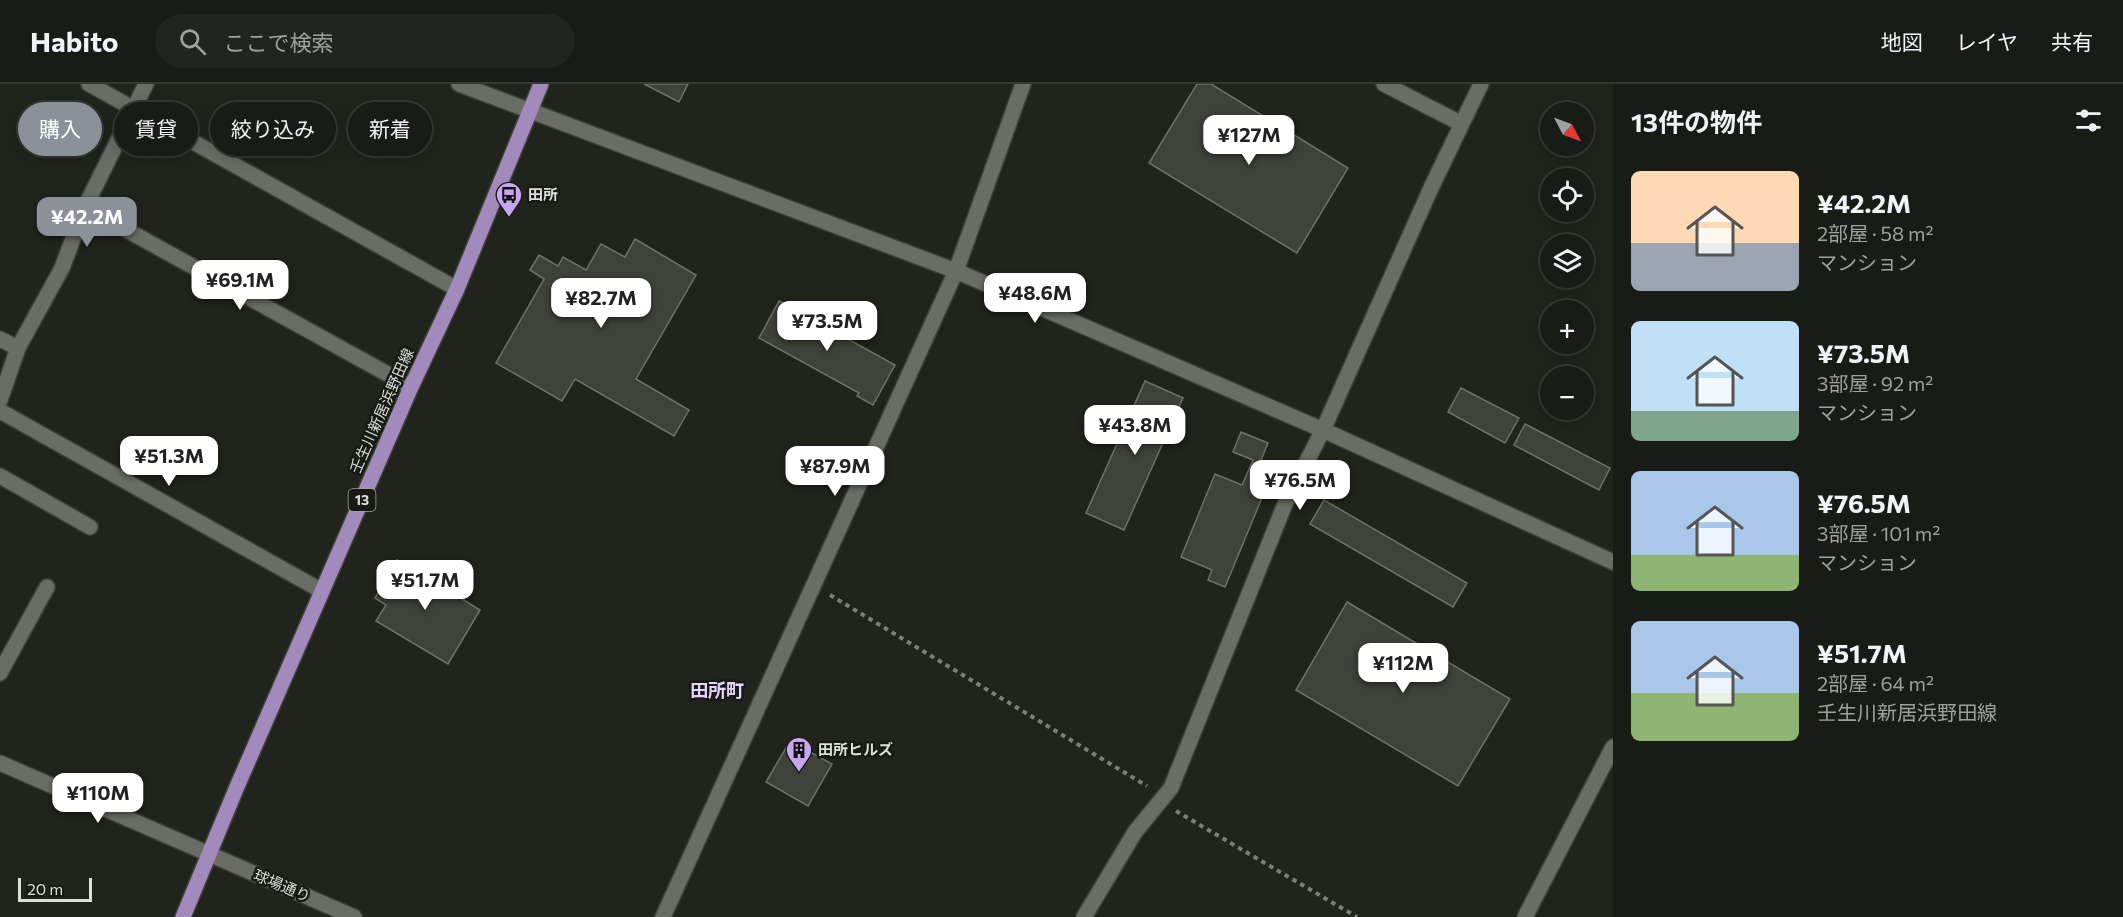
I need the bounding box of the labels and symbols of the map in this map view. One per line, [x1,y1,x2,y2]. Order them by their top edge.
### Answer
north arrow [1540,102,1594,156]
pin: ¥127M [1207,115,1291,166]
bus stop icon: 田所 [494,180,524,218]
place label: 田所 [528,185,558,203]
pin: ¥42.2M [38,197,136,248]
pin: ¥69.1M [191,260,289,311]
pin: ¥48.6M [986,273,1084,324]
pin: ¥82.7M [552,278,650,329]
pin: ¥73.5M [778,301,876,352]
street label: 壬生川新居浜野田線 [345,345,417,476]
pin: ¥43.8M [1086,405,1184,456]
pin: ¥51.3M [120,436,218,487]
pin: ¥87.9M [786,446,884,497]
pin: ¥76.5M [1251,460,1349,511]
road number: 13 [348,489,376,511]
pin: ¥51.7M [376,560,474,611]
pin: ¥112M [1361,643,1445,694]
district label: 田所町 [690,679,744,701]
building icon: 田所ヒルズ [784,735,814,773]
place label: 田所ヒルズ [818,740,893,758]
pin: ¥110M [56,773,140,824]
street label: 球場通り [251,865,314,905]
scale bar [18,875,92,902]

